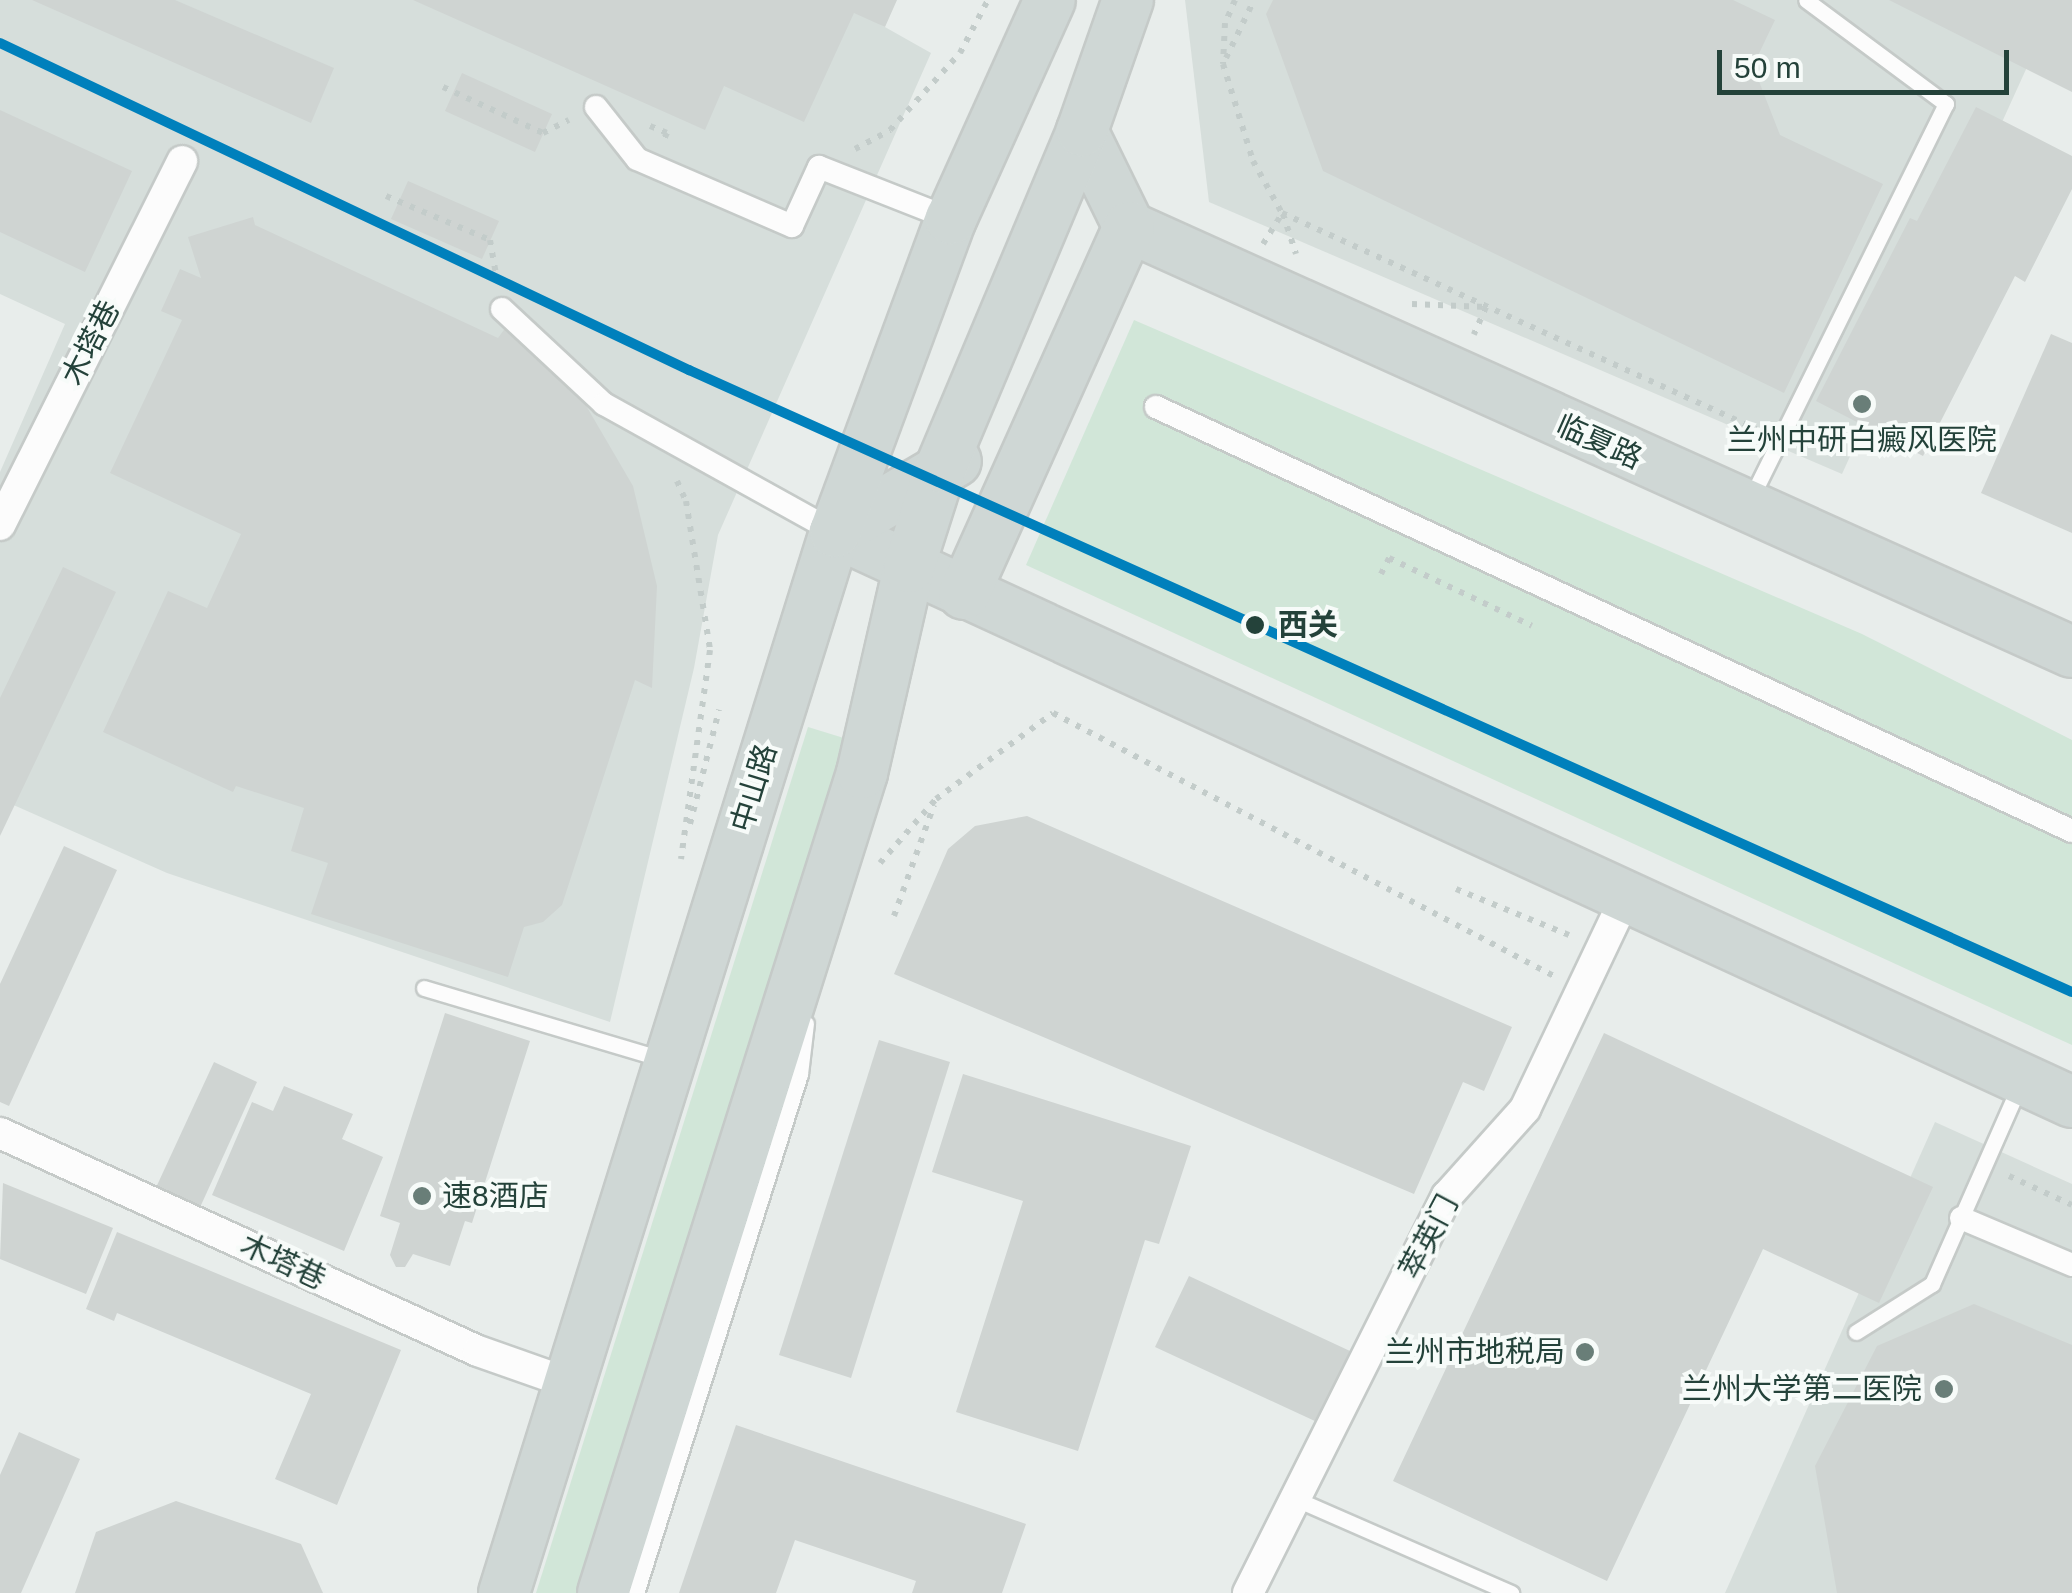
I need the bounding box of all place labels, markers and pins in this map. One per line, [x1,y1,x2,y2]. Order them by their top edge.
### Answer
marker: 兰州中研白癜风医院 [1849,391,1875,417]
place label: 兰州中研白癜风医院 [1727,422,1997,458]
place label: 西关 [1278,607,1338,643]
marker: 西关 [1242,612,1268,638]
place label: 速8酒店 [442,1178,549,1214]
marker: 速8酒店 [411,1185,433,1207]
place label: 兰州市地税局 [1385,1334,1565,1370]
marker: 兰州市地税局 [1574,1341,1596,1363]
place label: 兰州大学第二医院 [1682,1371,1922,1407]
marker: 兰州大学第二医院 [1931,1376,1957,1402]

